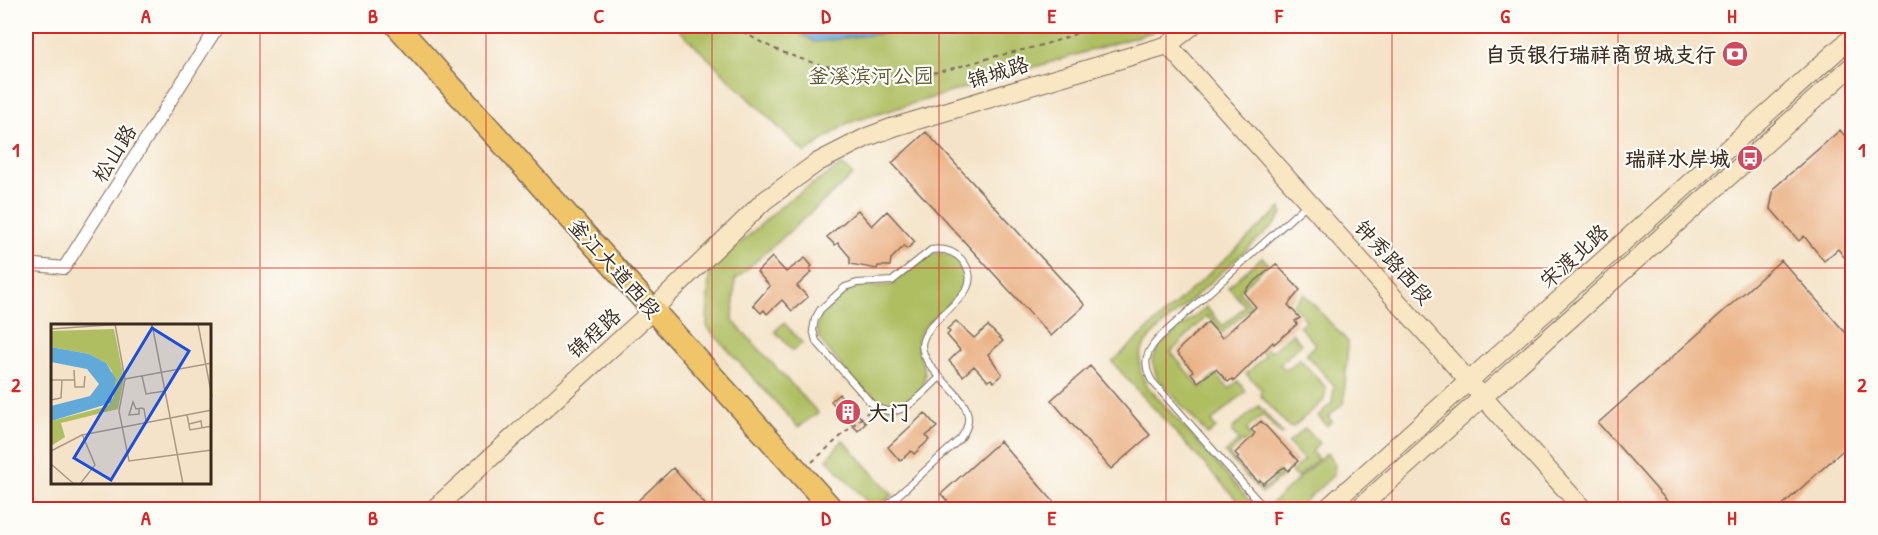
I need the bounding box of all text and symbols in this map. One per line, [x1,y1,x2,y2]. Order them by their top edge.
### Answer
text: A [141,2,151,29]
text: B [368,2,378,29]
text: C [594,2,605,29]
text: D [821,2,831,29]
text: E [1048,2,1057,29]
text: F [1274,2,1284,29]
text: G [1500,2,1510,29]
text: H [1727,2,1737,29]
bank icon: 自贡银行瑞祥商贸城支行 [1720,39,1750,69]
place label: 自贡银行瑞祥商贸城支行 [1485,40,1716,69]
street label: 锦城路 [964,49,1032,95]
park label: 釜溪滨河公园 [808,61,934,90]
street label: 松山路 [85,119,143,187]
text: 1 [12,136,20,163]
text: 1 [1858,136,1866,163]
bus stop icon: 瑞祥水岸城 [1735,143,1765,173]
place label: 瑞祥水岸城 [1625,144,1730,173]
street label: 釜江大道西段 [562,211,668,325]
street label: 钟秀路西段 [1348,213,1440,311]
street label: 宋渡北路 [1533,217,1615,295]
street label: 锦程路 [561,301,627,365]
inset map [51,324,212,484]
text: 2 [11,371,21,398]
text: 2 [1857,371,1867,398]
building icon: 大门 [833,397,863,427]
place label: 大门 [868,398,910,427]
text: A [141,504,151,531]
text: B [368,504,378,531]
text: C [594,504,605,531]
text: D [821,504,831,531]
text: E [1048,504,1057,531]
text: F [1274,504,1284,531]
text: G [1500,504,1510,531]
text: H [1727,504,1737,531]

